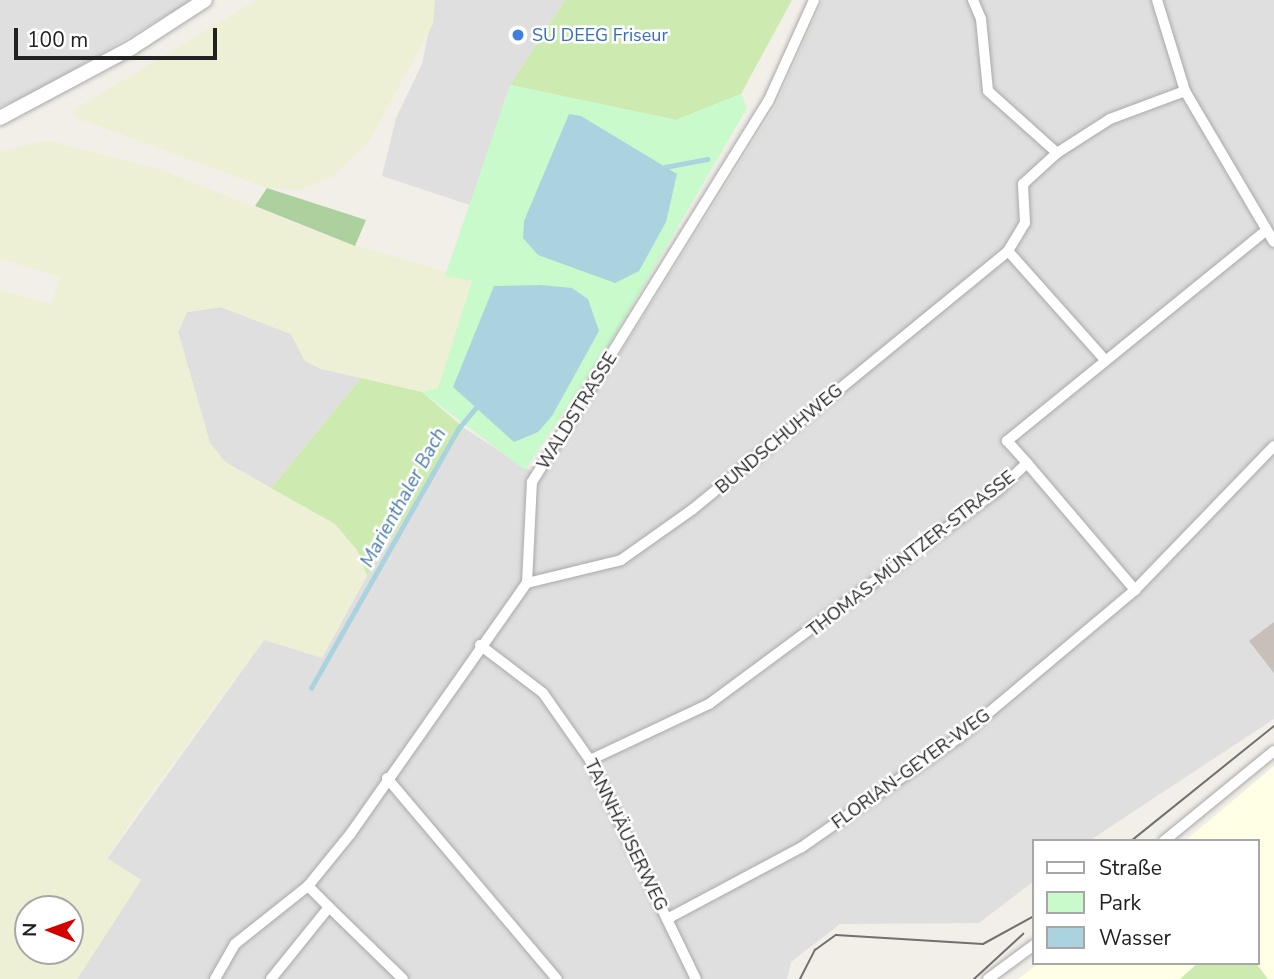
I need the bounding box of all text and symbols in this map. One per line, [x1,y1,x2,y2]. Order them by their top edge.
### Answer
scale bar [18,14,220,58]
place label: SU DEEG Friseur [532,24,668,46]
text: 100 m [27,26,88,54]
marker: SU DEEG Friseur [510,27,526,43]
street label: WALDSTRASSE [532,348,622,474]
street label: BUNDSCHUHWEG [711,380,847,498]
water label: Marienthaler Bach [356,424,452,572]
street label: THOMAS-MÜNTZER-STRASSE [803,466,1019,642]
street label: FLORIAN-GEYER-WEG [828,704,994,834]
street label: TANNHÄUSERWEG [580,756,672,914]
legend [1032,839,1260,965]
text: Straße [1099,854,1162,882]
text: Park [1099,889,1141,917]
north arrow [14,895,84,965]
text: N [17,922,43,937]
text: Wasser [1099,924,1171,952]

